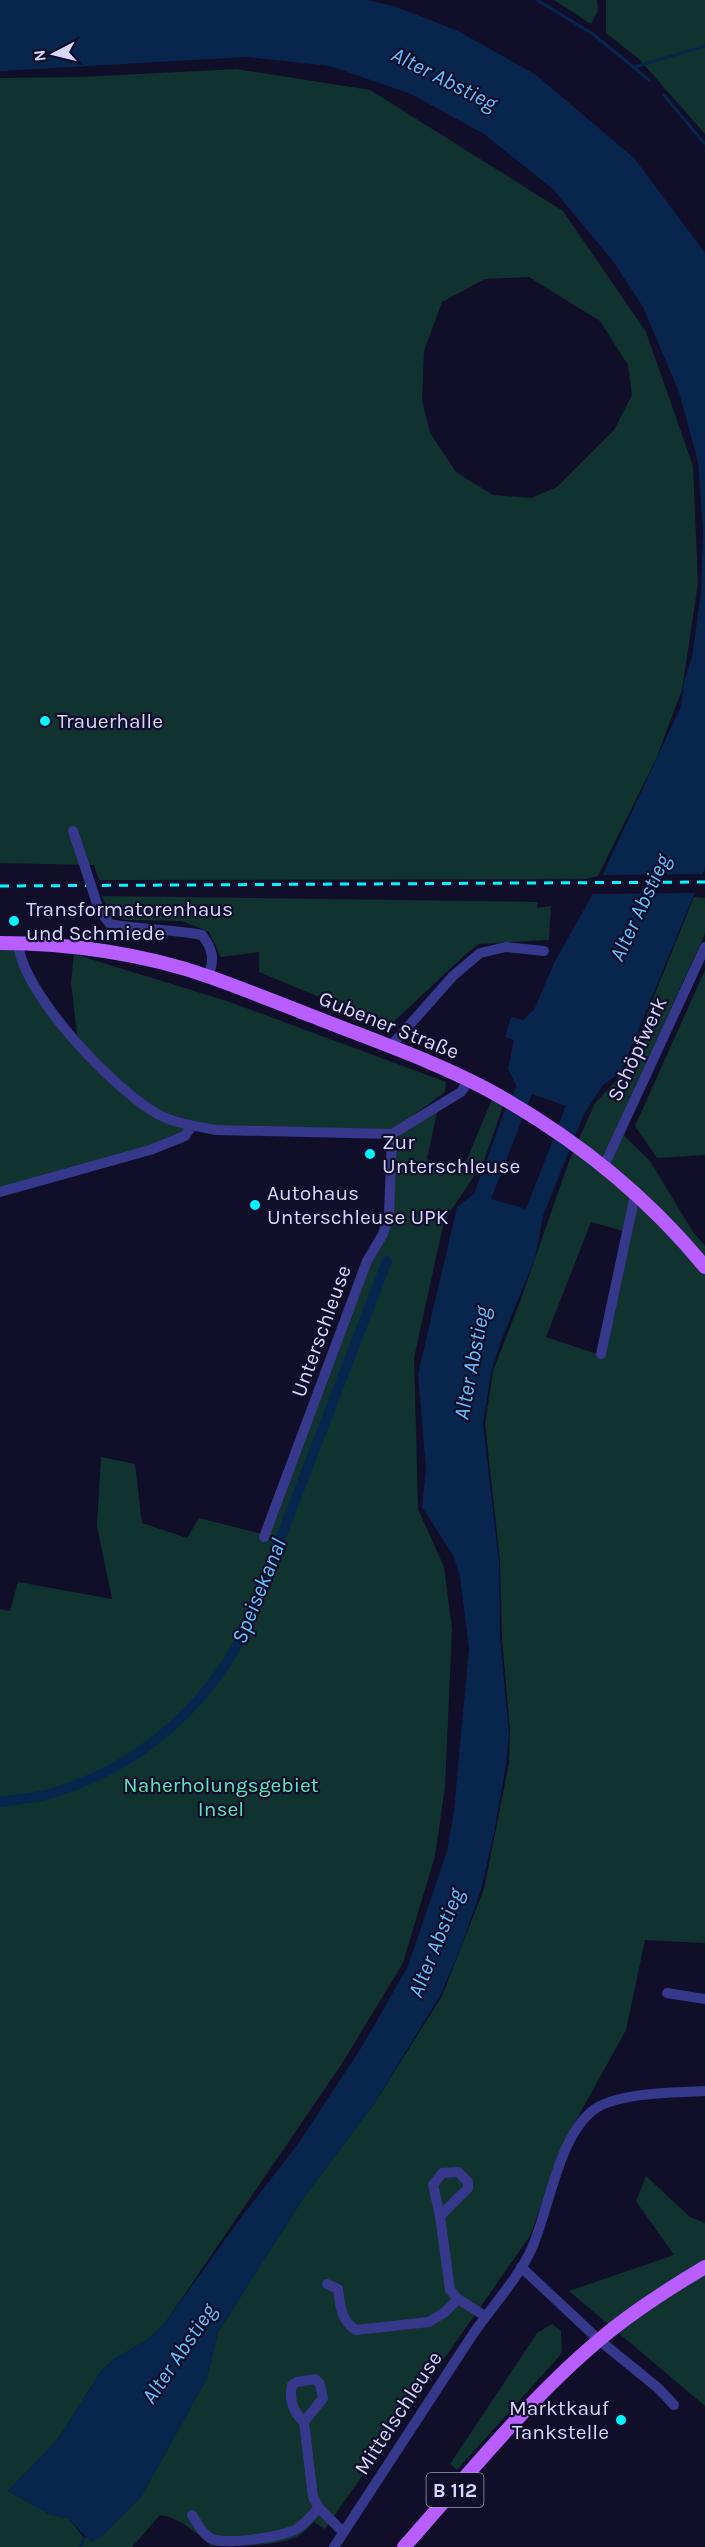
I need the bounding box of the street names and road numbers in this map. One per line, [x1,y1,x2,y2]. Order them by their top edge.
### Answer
street label: Gubener Straße [315,986,463,1064]
street label: Schöpfwerk [602,993,672,1105]
street label: Unterschleuse [286,1262,356,1400]
street label: Mittelschleuse [349,2347,447,2479]
road number: B 112 [426,2473,484,2507]

